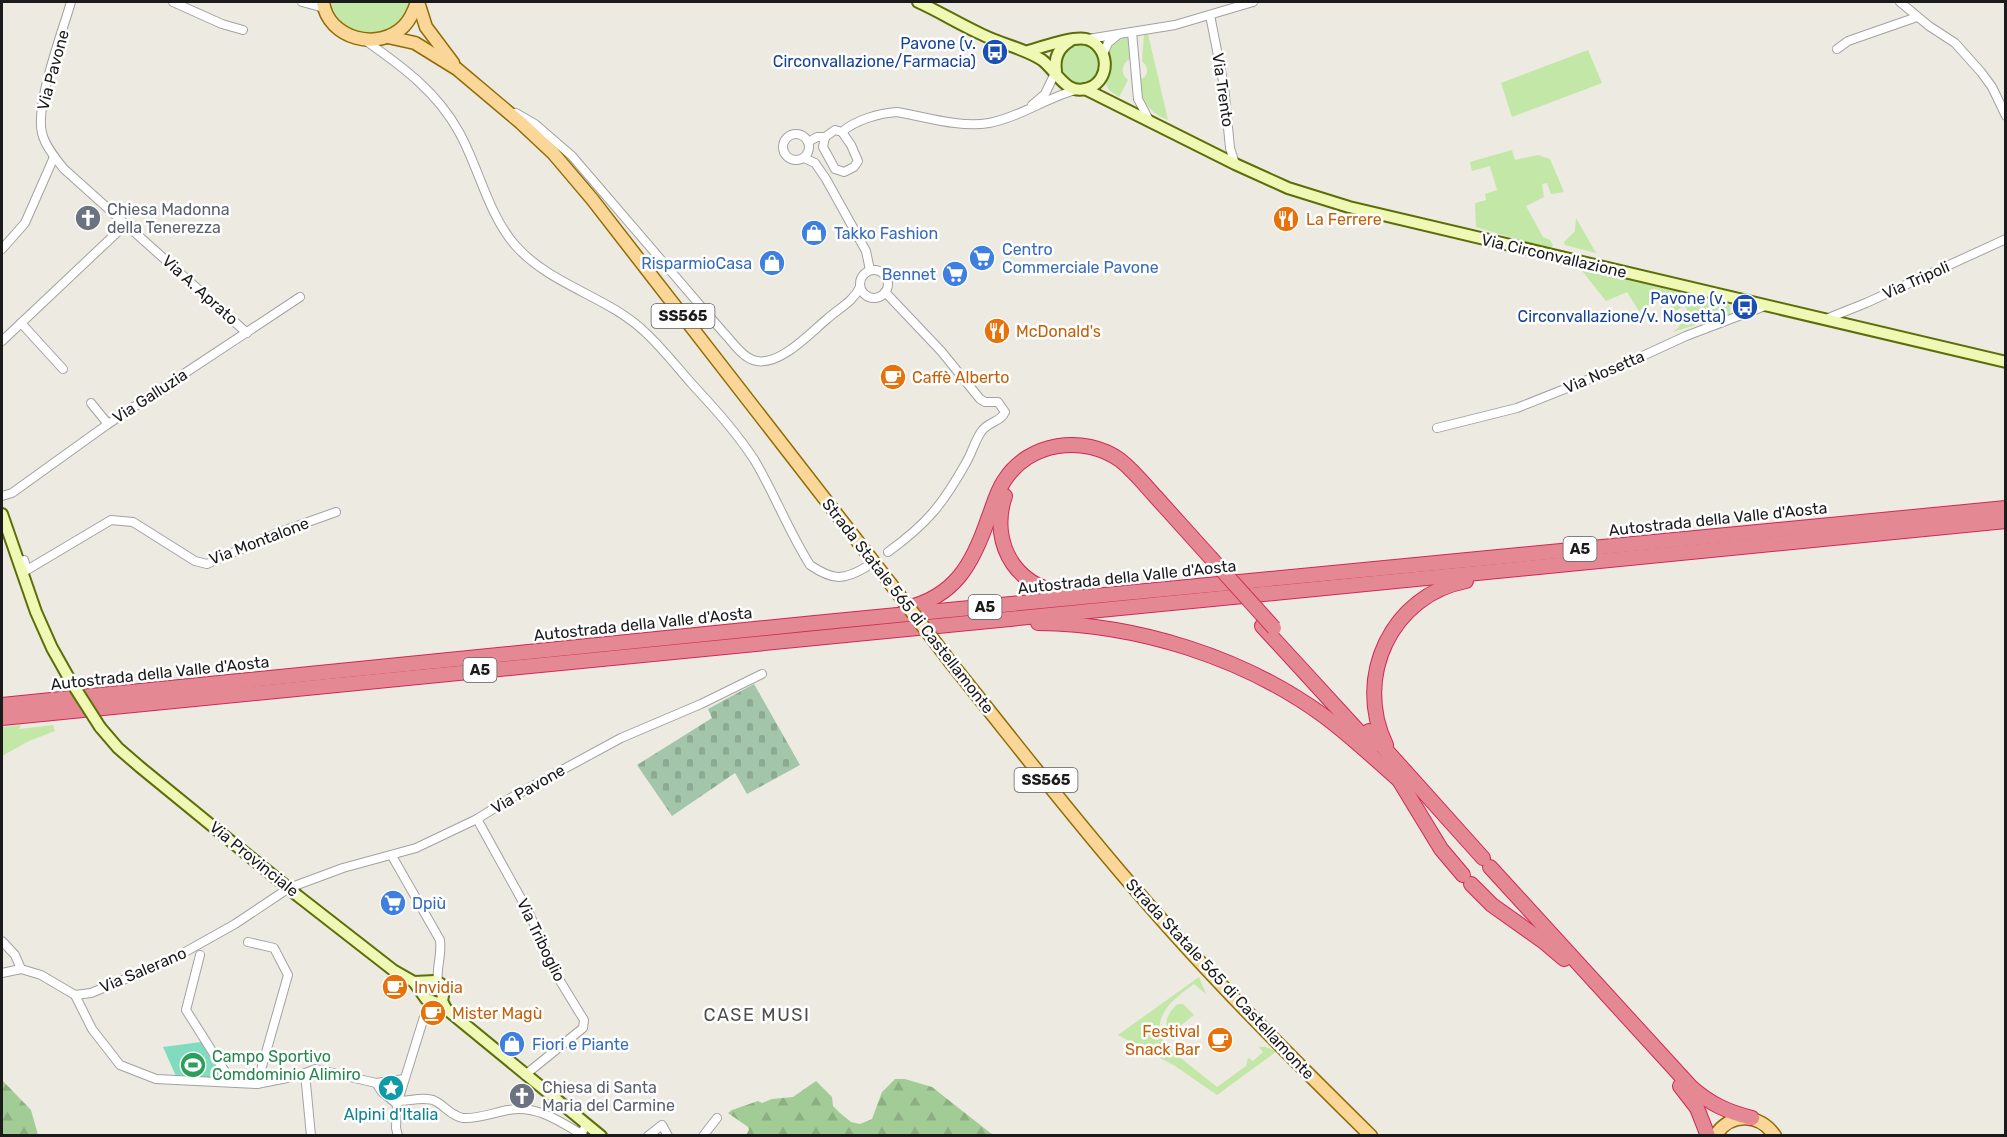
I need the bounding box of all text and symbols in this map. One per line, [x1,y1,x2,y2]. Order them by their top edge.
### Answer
street label: Via Pavone [33,28,73,112]
place label: Pavone (v. Circonvallazione/Farmacia) [773,34,976,71]
bus stop icon: Pavone (v. Circonvallazione/Farmacia) [980,37,1010,67]
street label: Via Trento [1208,52,1238,128]
place label: Chiesa Madonna della Tenerezza [107,200,230,237]
church icon: Chiesa Madonna della Tenerezza [73,203,103,233]
restaurant icon: La Ferrere [1271,204,1301,234]
place label: La Ferrere [1306,210,1382,229]
shop icon: Takko Fashion [799,218,829,248]
place label: Takko Fashion [834,224,938,243]
street label: Via Circonvallazione [1479,230,1629,282]
place label: Centro Commerciale Pavone [1002,240,1159,277]
supermarket icon: Centro Commerciale Pavone [967,243,997,273]
shop icon: RisparmioCasa [757,248,787,278]
street label: Via A. Aprato [158,251,242,329]
place label: RisparmioCasa [641,254,752,273]
street label: Via Tripoli [1880,257,1952,303]
supermarket icon: Bennet [940,259,970,289]
place label: Bennet [882,265,936,284]
place label: Pavone (v. Circonvallazione/v. Nosetta) [1518,289,1726,326]
bus stop icon: Pavone (v. Circonvallazione/v. Nosetta) [1730,292,1760,322]
road number: SS565 [652,304,714,328]
restaurant icon: McDonald's [982,316,1012,346]
place label: McDonald's [1016,322,1101,341]
street label: Via Nosetta [1561,346,1647,398]
cafe icon: Caffè Alberto [878,362,908,392]
street label: Via Galluzia [109,365,191,427]
place label: Caffè Alberto [912,368,1009,387]
street label: Strada Statale 565 di Castellamonte [818,495,998,717]
street label: Autostrada della Valle d'Aosta [1608,498,1828,540]
street label: Via Montalone [206,513,312,569]
road number: A5 [1564,537,1596,561]
street label: Autostrada della Valle d'Aosta [1017,556,1237,598]
road number: A5 [968,595,1002,619]
street label: Autostrada della Valle d'Aosta [533,603,753,645]
street label: Autostrada della Valle d'Aosta [50,652,270,694]
road number: A5 [464,658,496,682]
street label: Via Pavone [488,760,568,818]
road number: SS565 [1014,768,1078,792]
street label: Via Provinciale [206,817,302,901]
street label: Strada Statale 565 di Castellamonte [1122,875,1318,1083]
supermarket icon: Dpiù [378,888,408,918]
place label: Dpiù [412,894,446,913]
street label: Via Triboglio [513,895,569,985]
street label: Via Salerano [97,943,189,997]
cafe icon: Invidia [380,972,410,1002]
place label: Invidia [414,978,463,997]
cafe icon: Mister Magù [418,998,448,1028]
place label: Mister Magù [452,1004,542,1023]
district label: CASE MUSI [704,1004,810,1026]
place label: Festival Snack Bar [1125,1022,1200,1059]
cafe icon: Festival Snack Bar [1205,1025,1235,1055]
shop icon: Fiori e Piante [497,1029,527,1059]
place label: Fiori e Piante [532,1035,629,1054]
place label: Campo Sportivo Comdominio Alimiro [212,1047,361,1084]
sports icon: Campo Sportivo Comdominio Alimiro [178,1050,208,1080]
place icon: Alpini d'Italia [376,1073,406,1103]
place label: Chiesa di Santa Maria del Carmine [542,1078,675,1115]
church icon: Chiesa di Santa Maria del Carmine [507,1081,537,1111]
place label: Alpini d'Italia [344,1105,438,1124]

